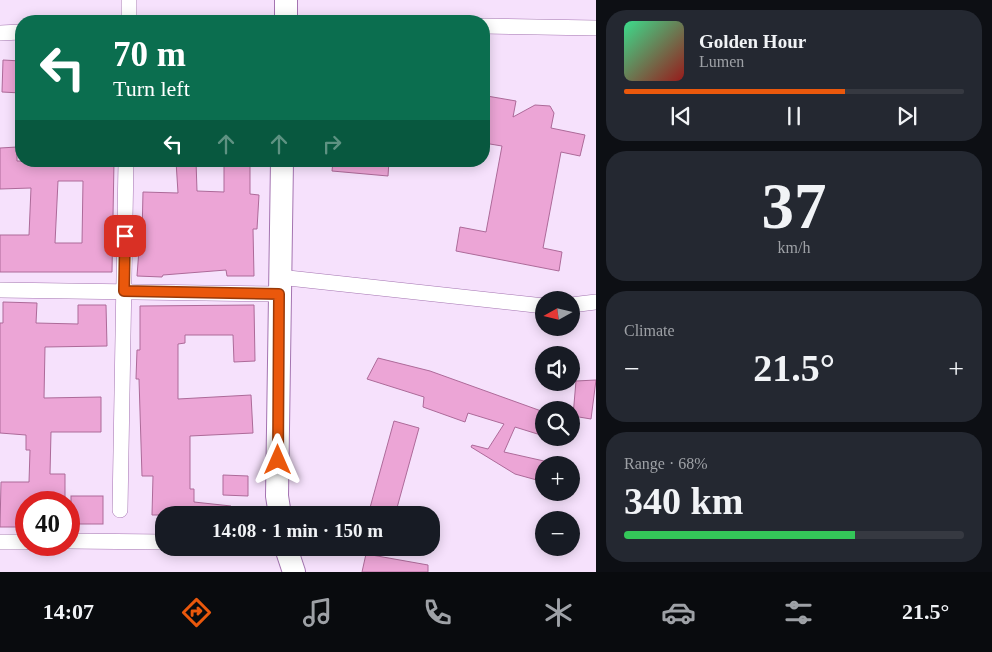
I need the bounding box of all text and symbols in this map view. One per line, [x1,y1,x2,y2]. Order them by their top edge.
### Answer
text: Golden Hour [699,31,806,52]
icon: left [30,35,95,100]
text: 70 m [113,35,186,74]
text: Lumen [699,53,744,70]
text: Turn left [113,76,190,101]
icon: previous [667,102,695,130]
icon: pause [780,102,808,130]
icon: next [893,102,921,130]
icon: left [159,130,187,158]
icon: ahead [212,130,240,158]
icon: ahead [265,130,293,158]
icon: right [318,130,346,158]
text: 37 [762,170,827,242]
pin [104,215,146,257]
icon: arrive [111,222,139,250]
text: km/h [778,239,810,256]
north arrow [535,291,580,336]
map controls [535,291,580,556]
text: Climate [624,322,675,339]
button: sound [535,346,580,391]
text: 21.5° [753,347,835,389]
text: − [624,353,640,384]
text: + [948,353,964,384]
button: search [535,401,580,446]
position arrow [251,433,303,485]
text: Range · 68% [624,455,708,472]
button: + [535,456,580,501]
text: 340 km [624,480,743,522]
speed limit sign: 40 [15,491,80,556]
button: − [535,511,580,556]
text: 14:08 · 1 min · 150 m [212,520,383,541]
icon: directions [179,595,214,630]
icon: music [300,595,335,630]
icon: phone [420,595,455,630]
icon: climate [541,595,576,630]
icon: car [661,595,696,630]
icon: filters [781,595,816,630]
text: 14:07 [43,599,94,624]
text: 21.5° [902,599,949,624]

